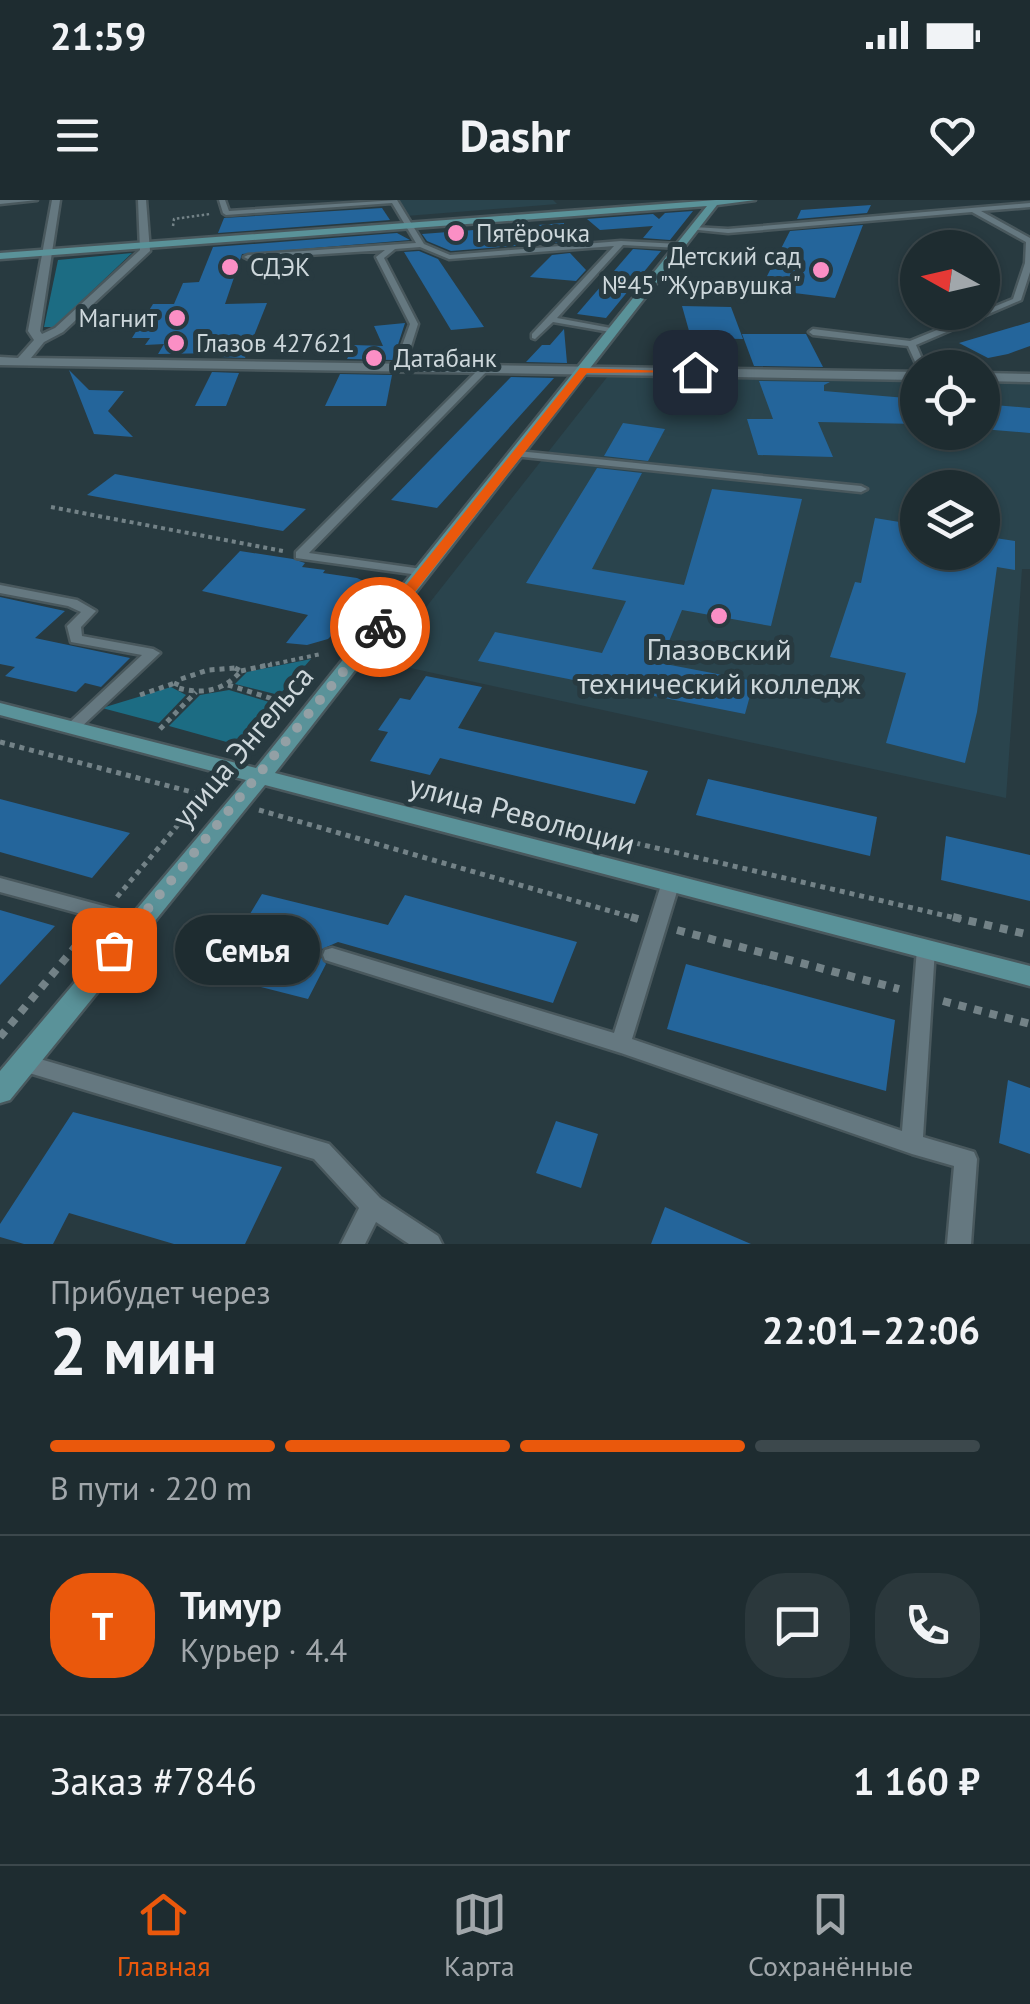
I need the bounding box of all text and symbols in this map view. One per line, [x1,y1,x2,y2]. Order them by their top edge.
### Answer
text: 21:59 [50,11,146,60]
text: Dashr [460,106,570,164]
icon: menu [50,108,105,163]
icon: heart [925,108,980,163]
place label: Пятёрочка [476,217,590,249]
marker: Пятёрочка [445,222,467,244]
north arrow [900,230,1000,330]
map controls [900,230,1000,570]
place label: Детский сад №45 "Журавушка" [602,240,801,301]
place label: СДЭК [250,251,310,283]
marker: СДЭК [219,256,241,278]
marker: Детский сад №45 "Журавушка" [810,259,832,281]
place label: Магнит [78,302,157,334]
marker: Магнит [166,307,188,329]
place label: Глазов 427621 [196,327,355,359]
pin [653,330,738,415]
marker: Глазов 427621 [165,332,187,354]
place label: Датабанк [394,342,497,374]
icon: home [668,345,723,400]
marker: Датабанк [363,347,385,369]
button: locate [900,350,1000,450]
button: layers [900,470,1000,570]
courier [330,577,430,677]
icon: bike [353,600,408,655]
marker: Глазовский технический колледж [708,605,730,627]
place label: Глазовский технический колледж [578,629,861,702]
street label: улица Энгельса [163,657,321,835]
street label: улица Революции [405,765,639,862]
pin [72,908,157,993]
callout: Семья [174,915,319,985]
icon: bag [87,923,142,978]
text: Семья [205,929,290,971]
text: Прибудет через [50,1271,271,1313]
text: 22:01–22:06 [762,1305,980,1354]
text: 2 мин [50,1308,217,1392]
text: В пути · 220 m [50,1467,252,1509]
button: chat [745,1573,850,1678]
button: phone [875,1573,980,1678]
text: Тимур [180,1580,282,1629]
text: Т [92,1601,113,1650]
text: Курьер · 4.4 [180,1629,347,1671]
text: Заказ #7846 [50,1756,257,1805]
text: 1 160 ₽ [853,1756,980,1805]
tab: Главная [117,1887,210,1984]
tab: Карта [444,1887,515,1984]
tab: Сохранённые [748,1887,913,1984]

